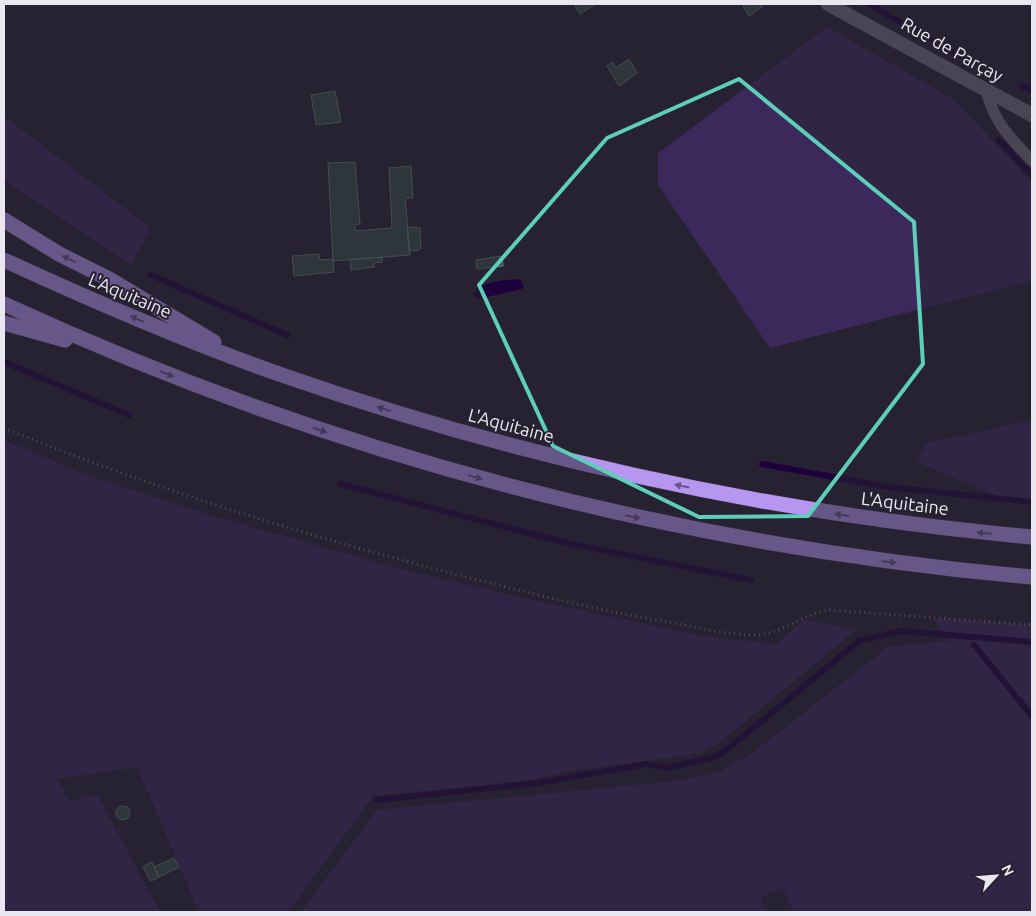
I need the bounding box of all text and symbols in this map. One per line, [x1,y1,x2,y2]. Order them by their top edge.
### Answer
street label: Rue de Parçay [898,13,1007,85]
one-way arrow [62,255,76,263]
street label: L'Aquitaine [86,269,175,321]
one-way arrow [129,315,144,323]
one-way arrow [160,371,174,379]
street label: L'Aquitaine [466,404,556,446]
one-way arrow [377,405,392,412]
one-way arrow [312,427,327,434]
one-way arrow [468,474,483,482]
one-way arrow [674,482,690,490]
street label: L'Aquitaine [860,488,950,518]
one-way arrow [834,510,850,518]
one-way arrow [625,513,640,521]
one-way arrow [975,528,991,536]
one-way arrow [882,558,898,566]
north arrow [971,851,1021,901]
text: N [998,862,1017,879]

